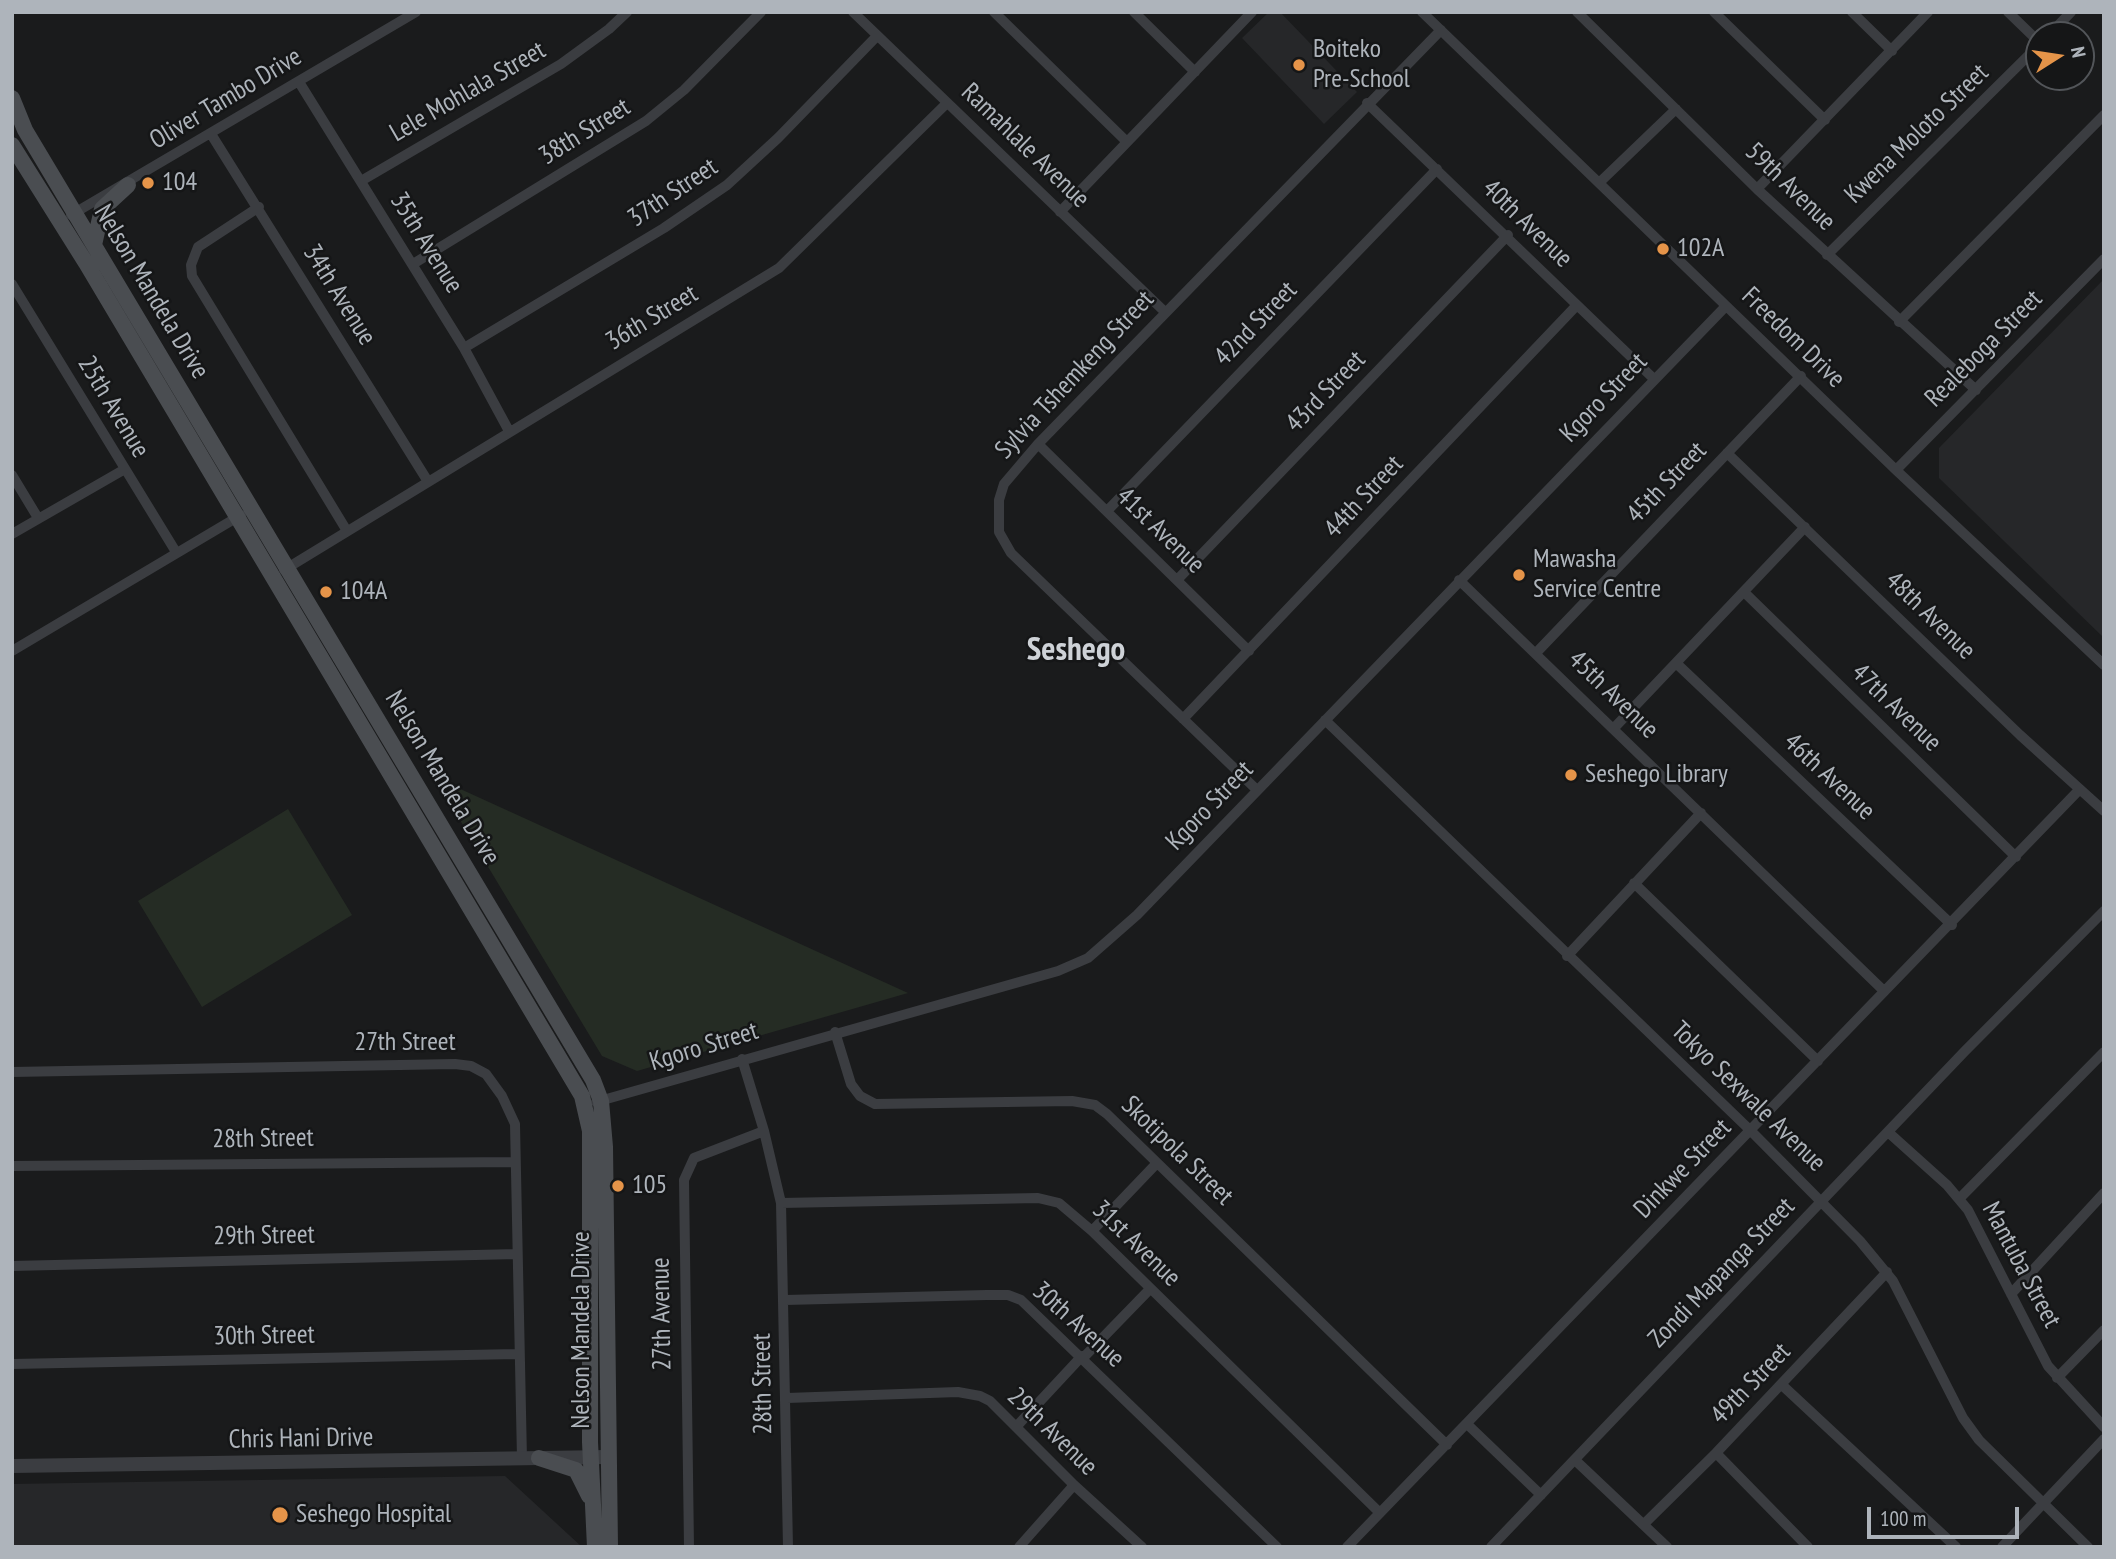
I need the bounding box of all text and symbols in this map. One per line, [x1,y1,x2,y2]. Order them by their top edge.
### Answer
north arrow [2025,21,2095,91]
place label: Boiteko Pre-School [1313,34,1410,96]
street label: Lele Mohlala Street [385,35,551,149]
street label: Oliver Tambo Drive [144,41,308,157]
text: N [2066,45,2091,60]
marker: Boiteko Pre-School [1291,57,1307,73]
street label: Kwena Moloto Street [1839,58,1995,210]
street label: Ramahlale Avenue [954,77,1096,215]
street label: 38th Street [534,92,636,172]
street label: 59th Avenue [1738,136,1842,238]
street label: 37th Street [622,152,724,234]
place label: 104 [162,167,197,199]
street label: 40th Avenue [1475,173,1579,275]
marker: 104 [140,175,156,191]
street label: 35th Avenue [383,187,469,299]
street label: Nelson Mandela Drive [87,199,215,385]
place label: 102A [1677,233,1724,265]
street label: 34th Avenue [296,239,382,351]
marker: 102A [1655,241,1671,257]
street label: 42nd Street [1208,275,1304,373]
street label: 36th Street [601,279,703,357]
street label: Freedom Drive [1735,281,1851,395]
street label: Sylvia Tshemkeng Street [989,284,1161,466]
street label: Realeboga Street [1919,284,2049,414]
street label: 43rd Street [1280,345,1372,439]
street label: Kgoro Street [1554,347,1654,449]
street label: 25th Avenue [70,350,156,464]
street label: 45th Street [1621,436,1713,530]
street label: 44th Street [1318,449,1410,545]
street label: 41st Avenue [1109,481,1211,581]
place label: Mawasha Service Centre [1533,544,1661,606]
street label: 48th Avenue [1878,565,1982,667]
marker: Mawasha Service Centre [1511,567,1527,583]
place label: 104A [340,576,387,608]
marker: 104A [318,584,334,600]
district label: Seshego [1027,631,1125,671]
street label: 45th Avenue [1561,644,1665,746]
street label: 47th Avenue [1845,658,1947,758]
street label: Nelson Mandela Drive [378,685,506,871]
street label: 46th Avenue [1777,727,1881,827]
street label: Kgoro Street [1160,755,1260,857]
place label: Seshego Library [1585,759,1728,791]
marker: Seshego Library [1563,767,1579,783]
street label: Tokyo Sexwale Avenue [1664,1015,1832,1179]
street label: Kgoro Street [646,1016,762,1078]
street label: 27th Street [354,1027,456,1059]
street label: Skotipola Street [1115,1090,1239,1212]
street label: Dinkwe Street [1628,1113,1738,1225]
street label: 28th Street [212,1123,314,1155]
place label: 105 [632,1170,667,1202]
marker: 105 [610,1178,626,1194]
street label: Zondi Mapanga Street [1643,1191,1801,1355]
street label: 31st Avenue [1085,1194,1187,1294]
street label: Mantuba Street [1975,1197,2067,1333]
street label: 29th Street [213,1220,315,1252]
street label: Nelson Mandela Drive [566,1231,598,1429]
street label: 27th Avenue [645,1257,679,1371]
street label: 30th Avenue [1025,1276,1131,1374]
street label: 30th Street [213,1320,315,1352]
street label: 28th Street [747,1333,779,1435]
street label: 49th Street [1705,1337,1797,1431]
street label: 29th Avenue [1000,1381,1104,1483]
street label: Chris Hani Drive [228,1422,374,1456]
scale bar [1871,1492,2023,1536]
place label: Seshego Hospital [296,1499,451,1531]
marker: Seshego Hospital [270,1505,290,1525]
text: 100 m [1880,1505,1926,1532]

